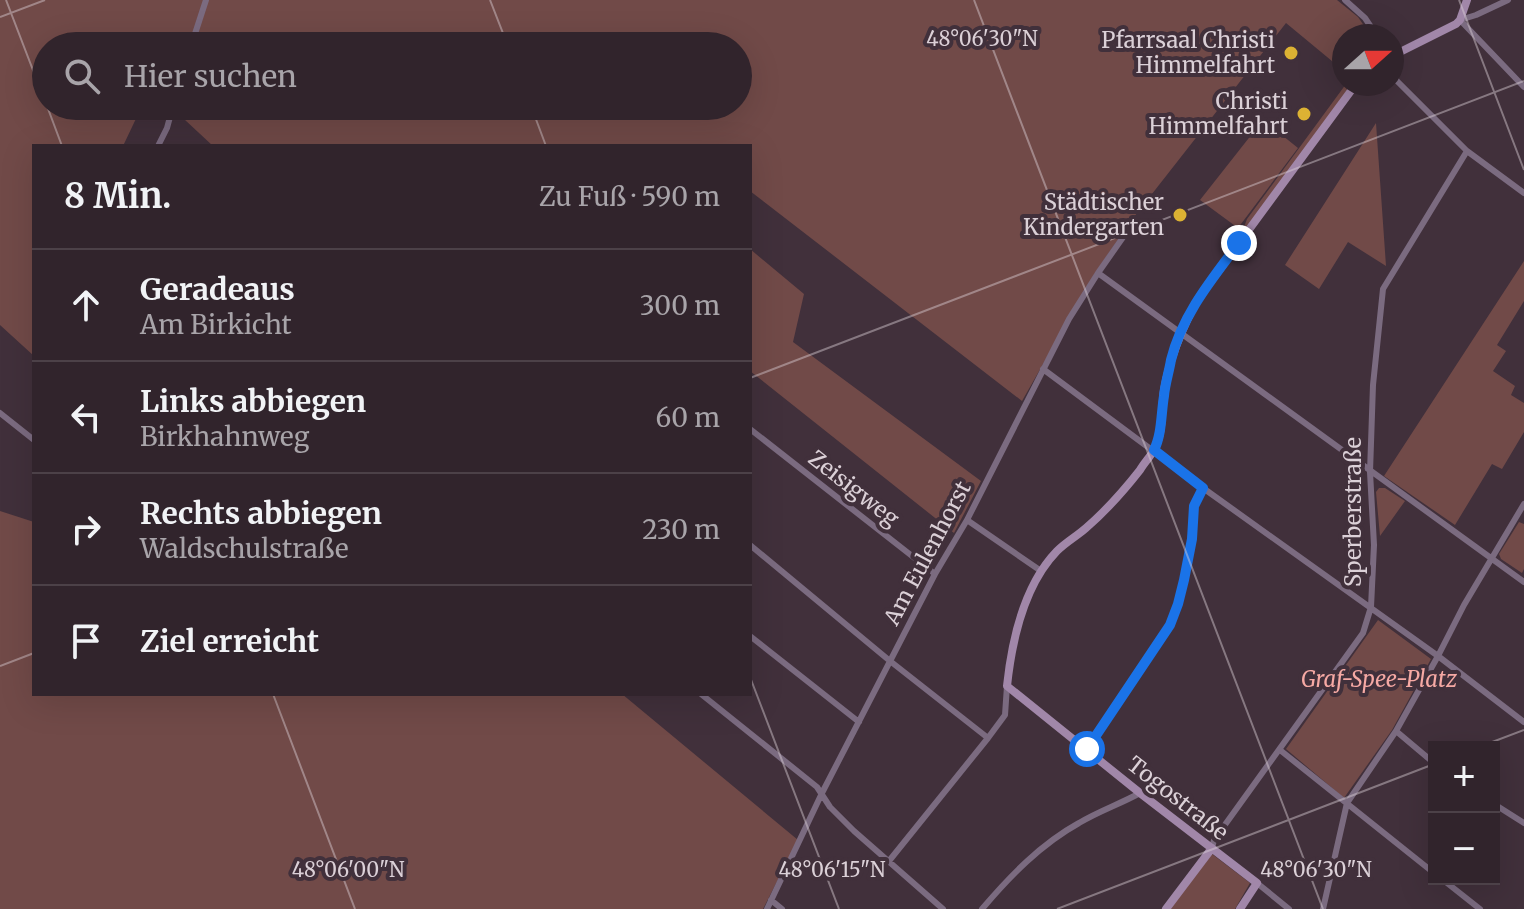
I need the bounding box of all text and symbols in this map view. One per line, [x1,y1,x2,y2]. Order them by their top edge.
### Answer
north arrow [1332,24,1404,96]
text: 48°06'30"N [926,26,1038,51]
place label: Pfarrsaal Christi Himmelfahrt [1101,26,1275,79]
search box [32,32,752,120]
marker: Pfarrsaal Christi Himmelfahrt [1282,44,1300,62]
icon: search [60,54,104,98]
text: Hier suchen [124,57,297,95]
place label: Christi Himmelfahrt [1148,87,1288,140]
marker: Christi Himmelfahrt [1295,105,1313,123]
text: 8 Min. [64,175,171,217]
text: Zu Fuß · 590 m [539,180,720,213]
place label: Städtischer Kindergarten [1023,188,1164,241]
marker: Städtischer Kindergarten [1171,206,1189,224]
route end [1221,225,1257,261]
text: Geradeaus [140,270,295,308]
icon: ahead [64,283,108,327]
text: 300 m [640,289,720,322]
text: Am Birkicht [140,308,292,341]
text: Links abbiegen [140,382,366,420]
icon: left [64,395,108,439]
text: 60 m [656,401,720,434]
text: Birkhahnweg [140,420,309,453]
street label: Sperberstraße [1339,437,1367,587]
street label: Zeisigweg [803,444,905,532]
street label: Am Eulenhorst [877,476,977,631]
text: Rechts abbiegen [140,494,382,532]
icon: right [64,507,108,551]
text: 230 m [642,513,720,546]
text: Waldschulstraße [140,532,349,565]
icon: arrive [64,619,108,663]
text: Ziel erreicht [140,622,319,660]
park label: Graf-Spee-Platz [1301,665,1458,693]
route start [1069,731,1105,767]
map controls [1428,741,1500,885]
button: + [1428,741,1500,813]
street label: Togostraße [1122,750,1234,846]
button: − [1428,813,1500,885]
text: 48°06'00"N [292,857,405,882]
text: 48°06'15"N [779,857,886,882]
text: 48°06'30"N [1260,857,1372,882]

